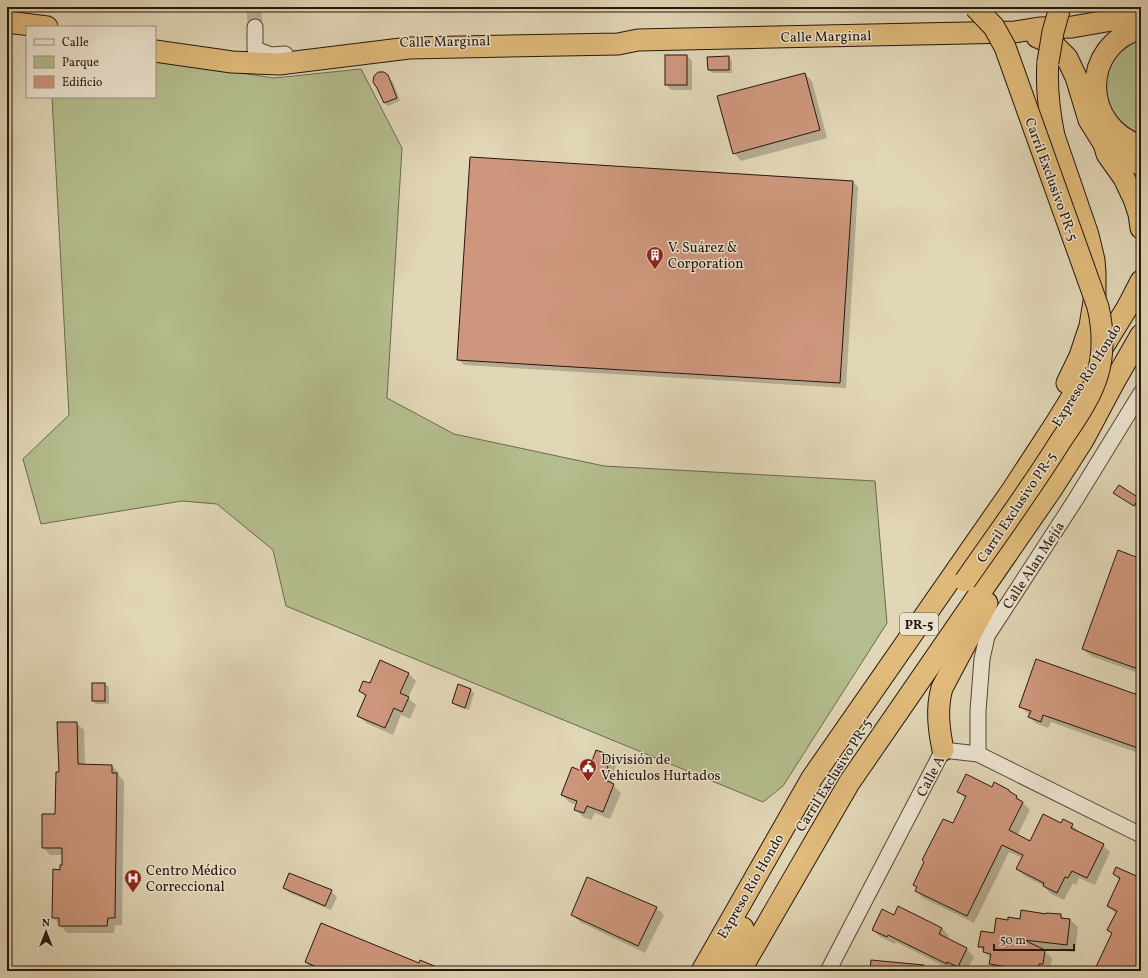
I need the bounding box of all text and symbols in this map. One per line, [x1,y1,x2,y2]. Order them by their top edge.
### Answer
legend [26,26,156,98]
street label: Calle Marginal [781,27,872,48]
street label: Calle Marginal [400,32,491,53]
text: Calle [62,35,89,51]
text: Parque [62,55,99,71]
text: Edificio [62,75,102,91]
street label: Carril Exclusivo PR-5 [1019,115,1082,244]
place label: V. Suárez & Corporation [668,239,744,274]
building icon: V. Suárez & Corporation [645,245,665,270]
street label: Expreso Río Hondo [1048,321,1127,431]
street label: Carril Exclusivo PR-5 [973,449,1061,567]
street label: Calle Alan Mejía [999,518,1070,613]
road number: PR-5 [900,613,938,635]
street label: Carril Exclusivo PR-5 [792,716,877,836]
place label: División de Vehiculos Hurtados [601,751,721,786]
street label: Calle A [913,753,950,800]
public building icon: División de Vehiculos Hurtados [578,757,598,782]
street label: Expreso Río Hondo [714,831,789,943]
place label: Centro Médico Correccional [146,862,236,897]
hospital icon: Centro Médico Correccional [123,868,143,893]
north arrow [26,912,66,952]
text: N [42,916,50,931]
scale bar [994,926,1074,952]
text: 50 m [1000,933,1026,949]

